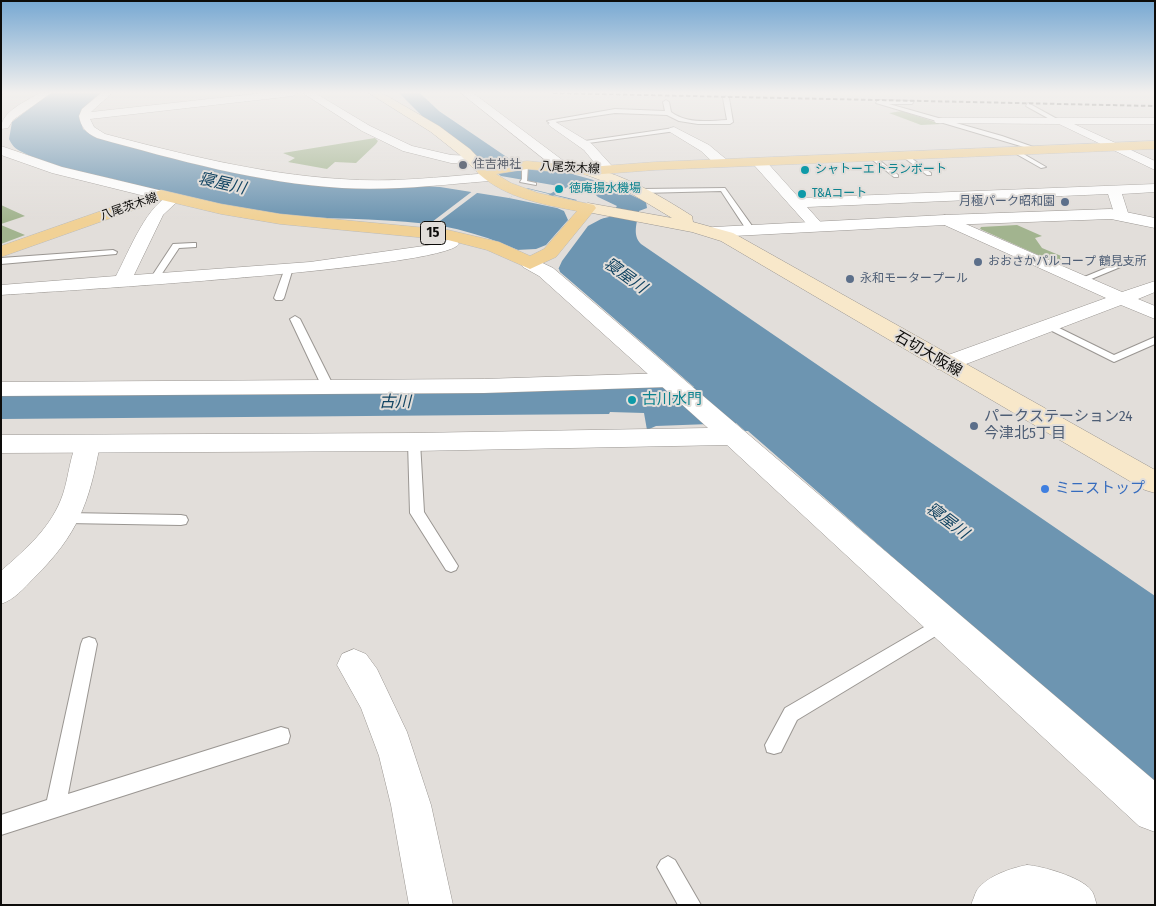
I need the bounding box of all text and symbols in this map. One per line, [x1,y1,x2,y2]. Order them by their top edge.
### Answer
place label: 住吉神社 [473,158,521,172]
marker: 住吉神社 [457,159,469,171]
street label: 八尾茨木線 [540,159,600,177]
place label: シャトーエトランボート [815,163,947,177]
marker: シャトーエトランボート [799,164,811,176]
water label: 寝屋川 [196,169,248,199]
place label: 徳庵揚水機場 [569,182,641,196]
marker: 徳庵揚水機場 [553,183,565,195]
place label: T&Aコート [812,187,867,201]
marker: T&Aコート [796,188,808,200]
street label: 八尾茨木線 [98,190,160,224]
place label: 月極パーク昭和園 [959,195,1055,209]
marker: 月極パーク昭和園 [1059,196,1071,208]
road number: 15 [420,222,446,244]
water label: 寝屋川 [600,254,650,298]
place label: おおさかパルコープ 鶴見支所 [988,255,1147,269]
marker: おおさかパルコープ 鶴見支所 [972,256,984,268]
place label: 永和モータープール [860,272,968,286]
marker: 永和モータープール [844,273,856,285]
street label: 石切大阪線 [891,327,965,381]
place label: 古川水門 [642,391,702,409]
water label: 古川 [379,393,411,413]
marker: 古川水門 [626,394,638,406]
place label: パークステーション24 今津北5丁目 [984,408,1133,443]
marker: パークステーション24 今津北5丁目 [968,420,980,432]
place label: ミニストップ [1055,480,1145,498]
marker: ミニストップ [1039,483,1051,495]
water label: 寝屋川 [922,499,972,543]

